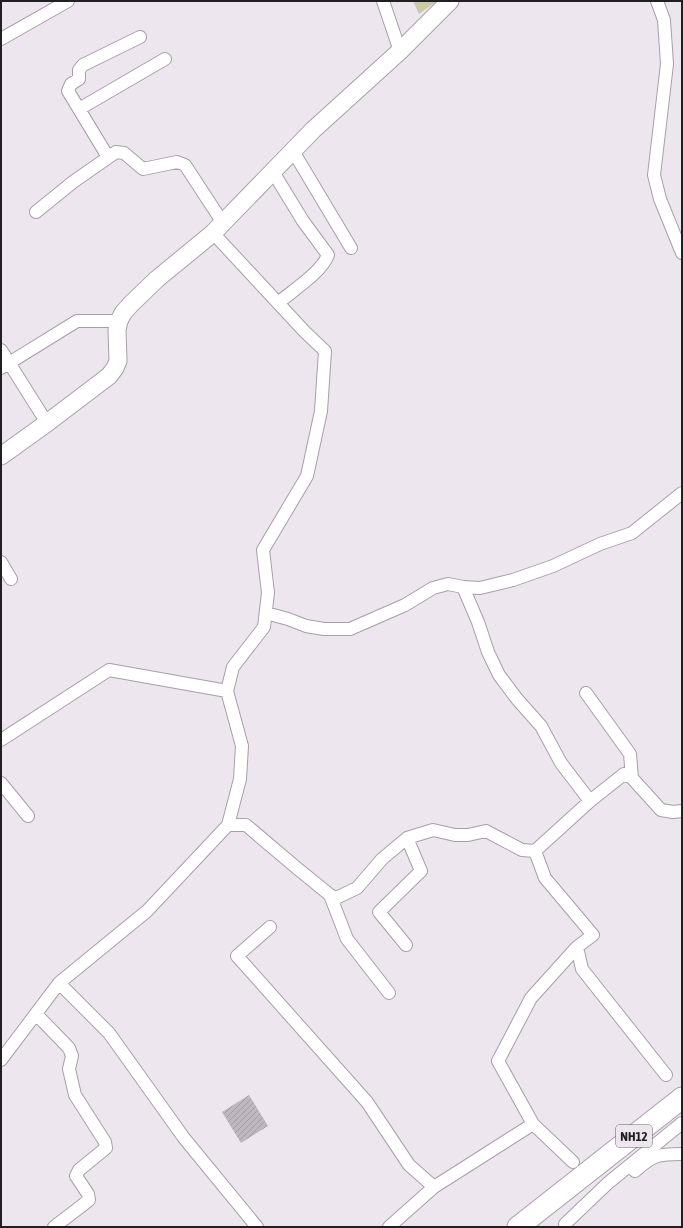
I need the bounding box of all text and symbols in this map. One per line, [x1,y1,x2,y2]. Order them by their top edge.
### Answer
road number: NH12 [616,1125,652,1147]

